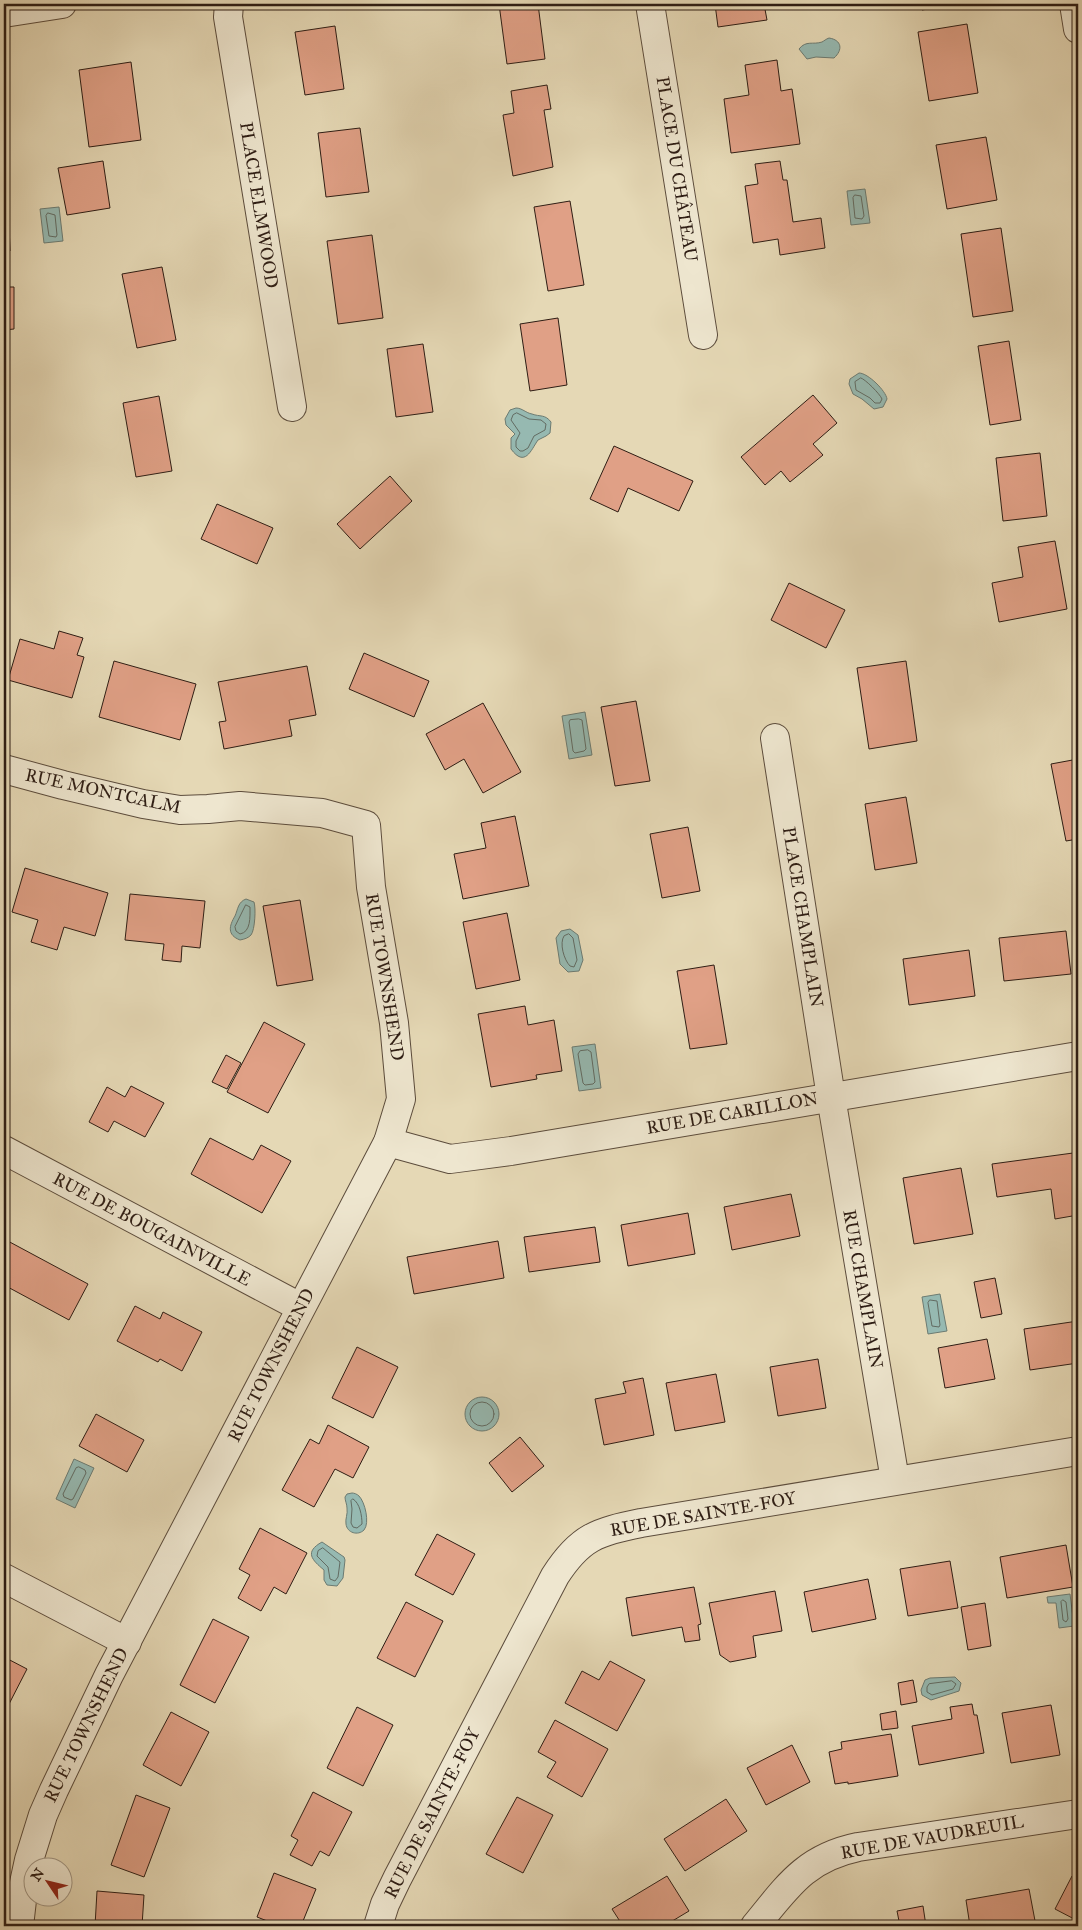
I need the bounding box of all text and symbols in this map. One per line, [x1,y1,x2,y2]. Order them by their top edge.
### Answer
street label: PLACE DU CHÂTEAU [651,75,704,264]
street label: PLACE ELMWOOD [235,120,283,290]
street label: RUE MONTCALM [23,764,183,818]
street label: PLACE CHAMPLAIN [778,825,828,1009]
street label: RUE TOWNSHEND [361,892,409,1062]
street label: RUE DE CARILLON [644,1087,820,1139]
street label: RUE DE BOUGAINVILLE [49,1167,255,1291]
street label: RUE CHAMPLAIN [838,1208,888,1370]
street label: RUE TOWNSHEND [223,1285,319,1445]
street label: RUE DE SAINTE-FOY [608,1487,798,1541]
street label: RUE TOWNSHEND [39,1644,133,1806]
street label: RUE DE SAINTE-FOY [379,1724,485,1902]
street label: RUE DE VAUDREUIL [839,1810,1026,1864]
north arrow [22,1858,72,1908]
text: N [27,1865,48,1885]

